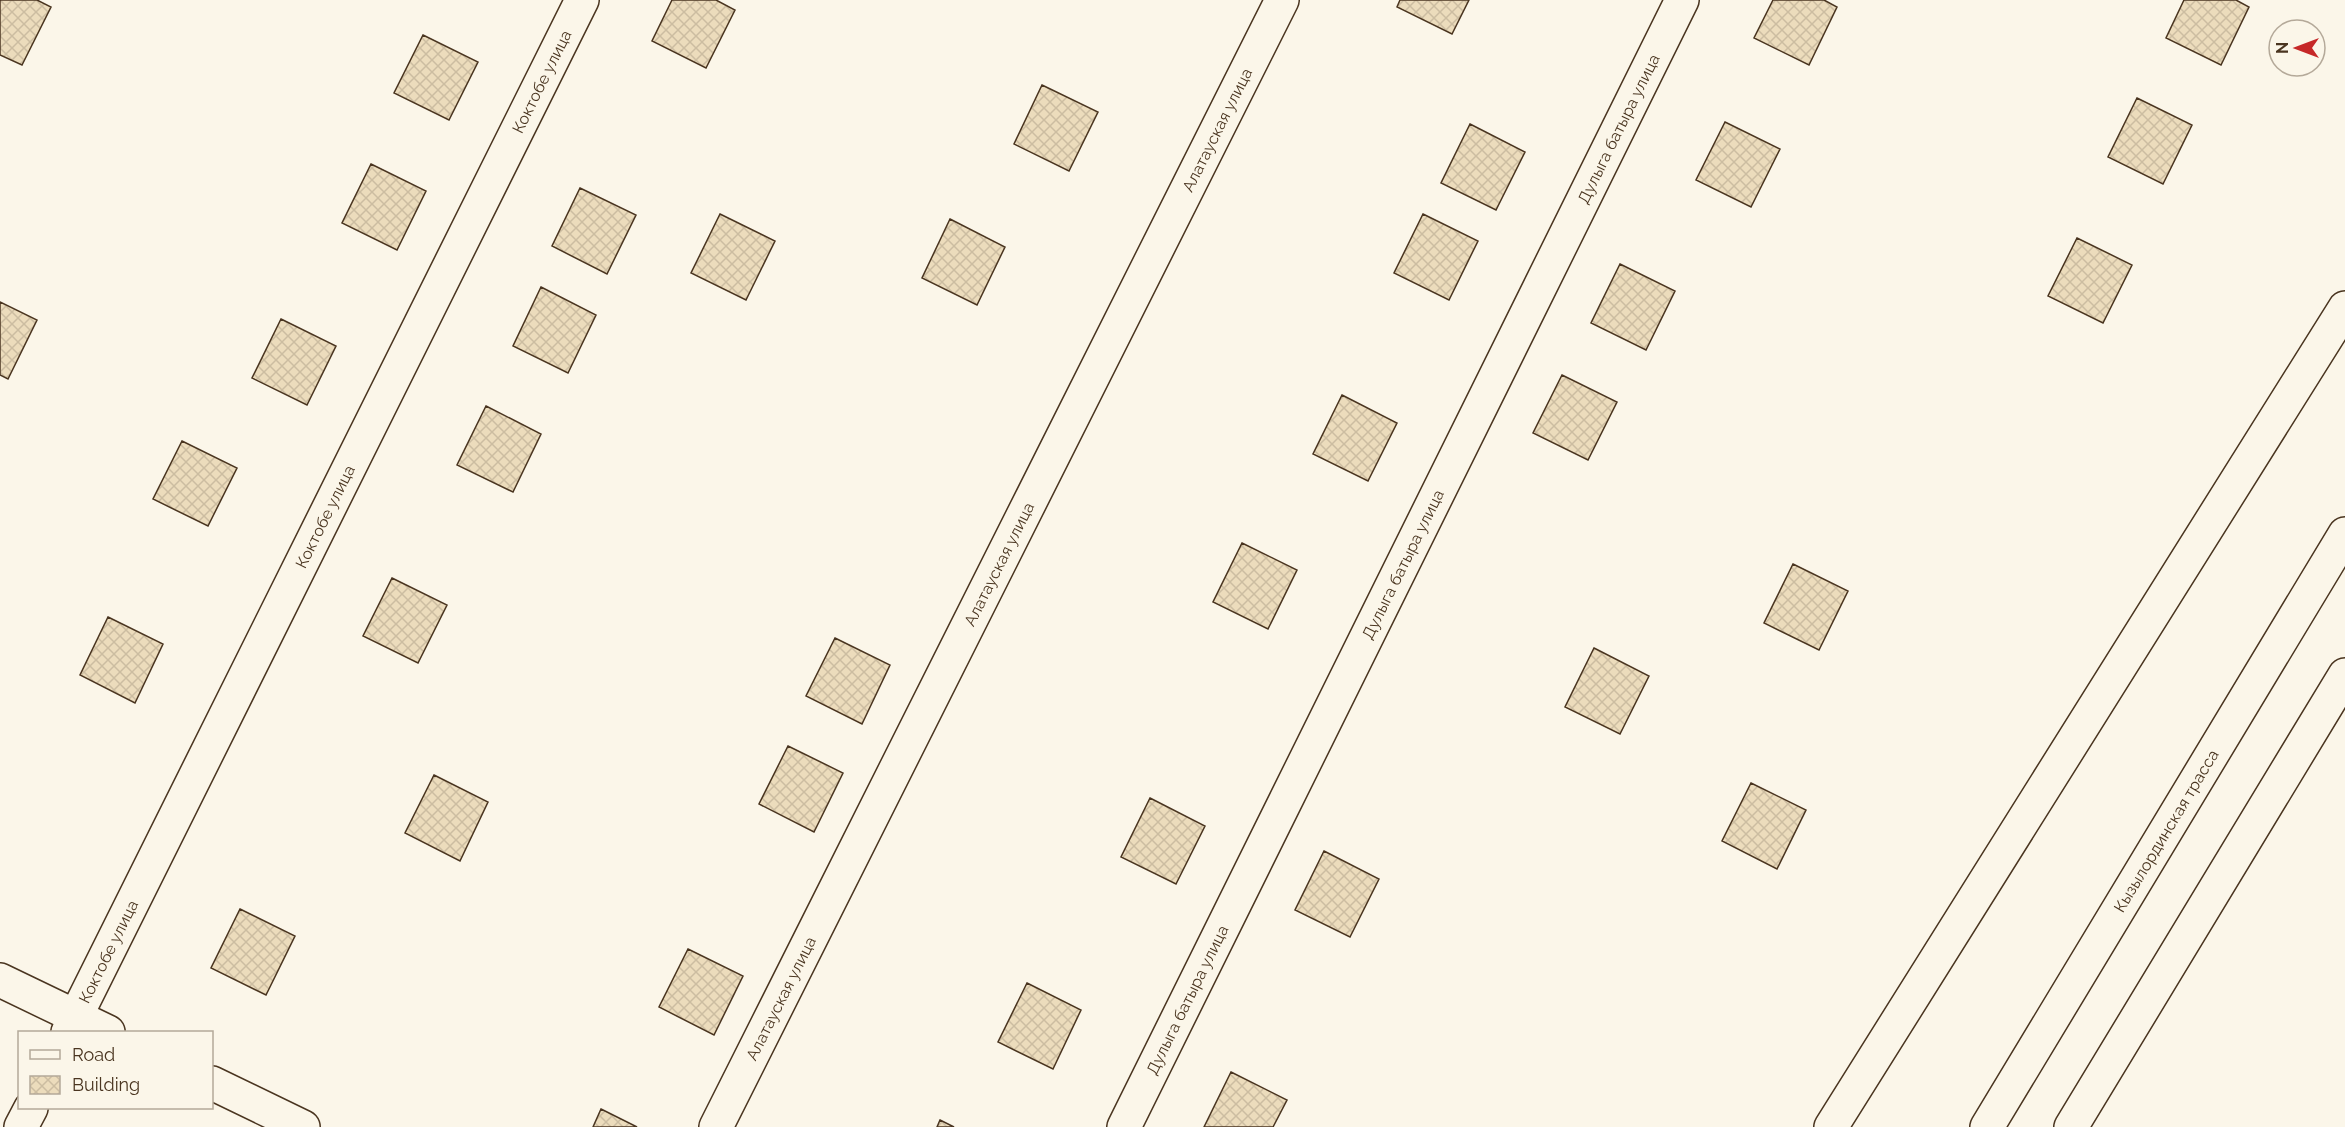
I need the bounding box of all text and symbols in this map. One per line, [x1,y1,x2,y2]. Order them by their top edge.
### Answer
north arrow [2267,18,2327,78]
street label: Коктобе улица [508,27,575,136]
text: N [2273,42,2292,54]
street label: Дулыга батыра улица [1573,51,1663,207]
street label: Алатауская улица [1178,65,1256,195]
street label: Коктобе улица [291,462,358,571]
street label: Дулыга батыра улица [1358,486,1448,642]
street label: Алатауская улица [960,499,1038,629]
street label: Кызылординская трасса [2109,746,2222,916]
street label: Коктобе улица [74,897,142,1006]
street label: Дулыга батыра улица [1142,922,1232,1078]
street label: Алатауская улица [742,933,820,1063]
legend [18,1031,213,1109]
text: Road [72,1044,115,1065]
text: Building [72,1074,140,1095]

